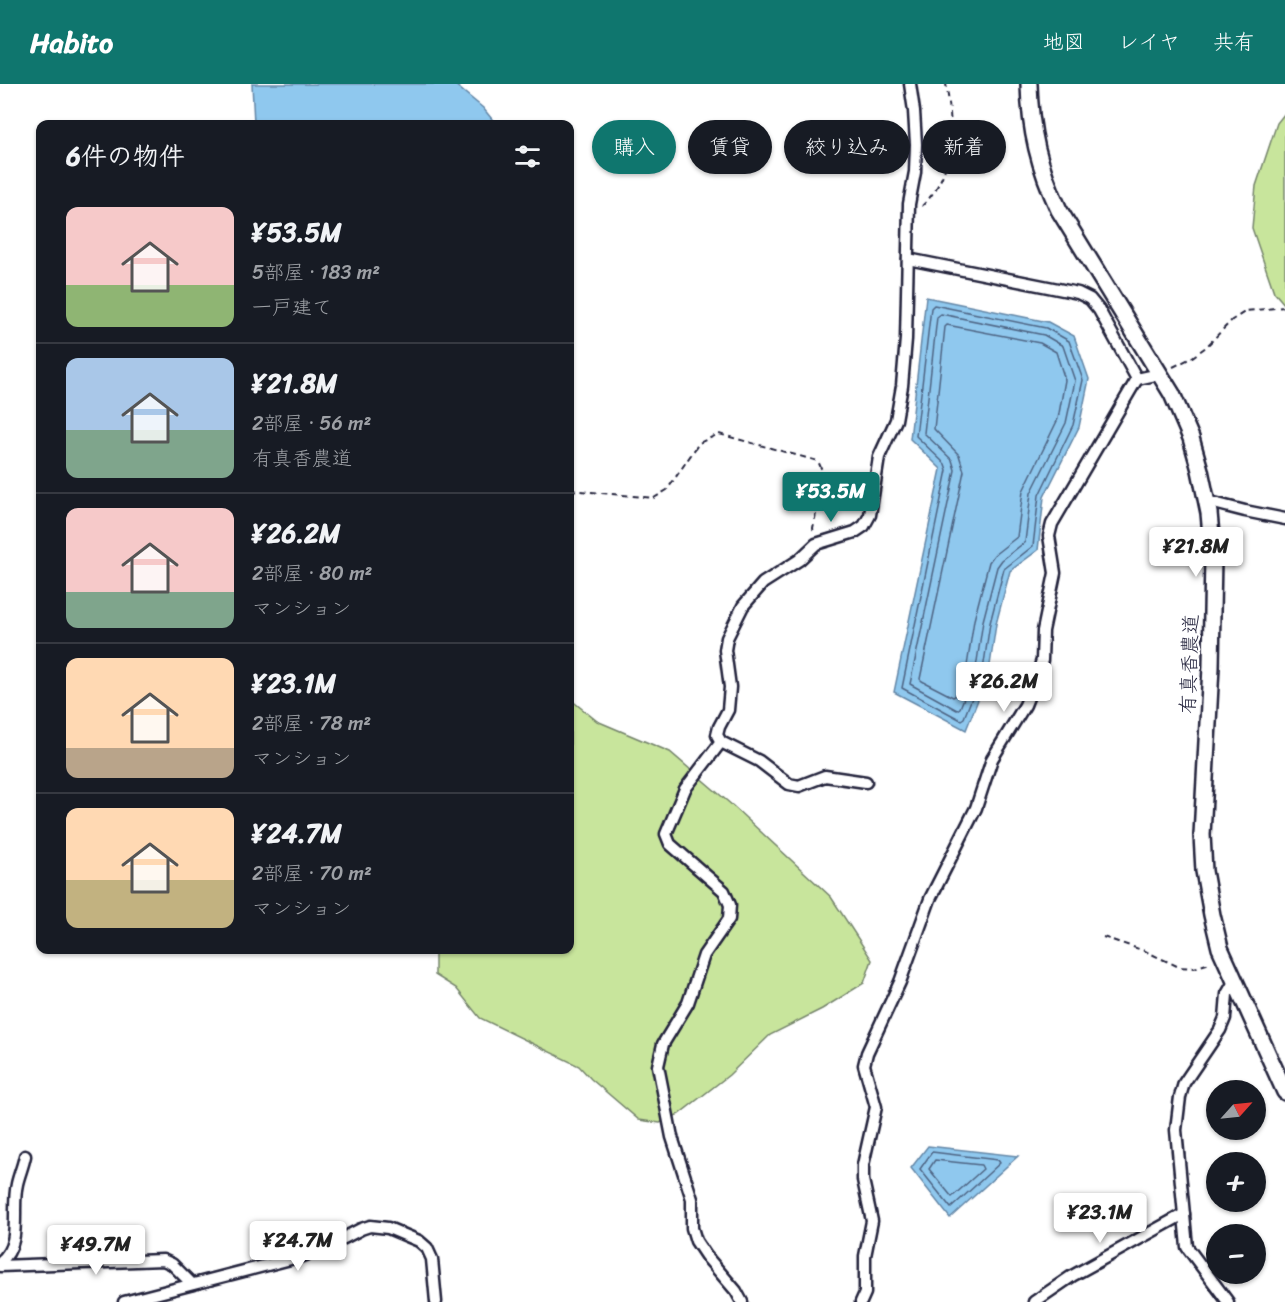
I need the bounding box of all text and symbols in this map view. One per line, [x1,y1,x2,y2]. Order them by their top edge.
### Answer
text: Habito [30,18,113,67]
text: 地図 [1043,23,1085,61]
text: レイヤ [1118,23,1180,61]
text: 共有 [1213,23,1255,61]
chip: 購入 [592,120,676,174]
chip: 賃貸 [688,120,772,174]
chip: 絞り込み [784,120,910,174]
chip: 新着 [922,120,1006,174]
text: 6件の物件 [66,133,185,179]
icon: filters [511,140,544,173]
text: ¥53.5M [252,209,342,255]
icon: home [114,231,186,303]
text: 5部屋 · 183 m² [252,255,380,290]
text: 一戸建て [252,290,332,325]
text: ¥21.8M [252,360,337,406]
icon: home [114,382,186,454]
text: 2部屋 · 56 m² [252,406,371,441]
text: 有真香農道 [252,441,352,476]
pin: ¥53.5M [782,472,880,523]
text: ¥53.5M [797,474,865,509]
text: ¥26.2M [252,510,340,556]
pin: ¥21.8M [1147,527,1245,578]
text: ¥21.8M [1163,529,1229,564]
icon: home [114,532,186,604]
text: 2部屋 · 80 m² [252,556,372,591]
text: マンション [252,591,351,626]
street label: 有真香農道 [1170,613,1209,715]
text: ¥23.1M [252,660,336,706]
pin: ¥26.2M [955,662,1053,713]
text: ¥26.2M [970,664,1038,699]
icon: home [114,682,186,754]
text: 2部屋 · 78 m² [252,706,371,741]
text: マンション [252,741,351,776]
text: ¥24.7M [252,810,342,856]
icon: home [114,832,186,904]
text: 2部屋 · 70 m² [252,856,372,891]
text: マンション [252,891,351,926]
north arrow [1206,1080,1266,1140]
map controls [1206,1080,1266,1284]
button: + [1206,1152,1266,1212]
pin: ¥23.1M [1051,1193,1149,1244]
text: ¥23.1M [1068,1195,1132,1230]
pin: ¥24.7M [249,1221,347,1272]
text: ¥24.7M [264,1223,332,1258]
button: − [1206,1224,1266,1284]
pin: ¥49.7M [47,1225,145,1276]
text: ¥49.7M [61,1227,131,1262]

